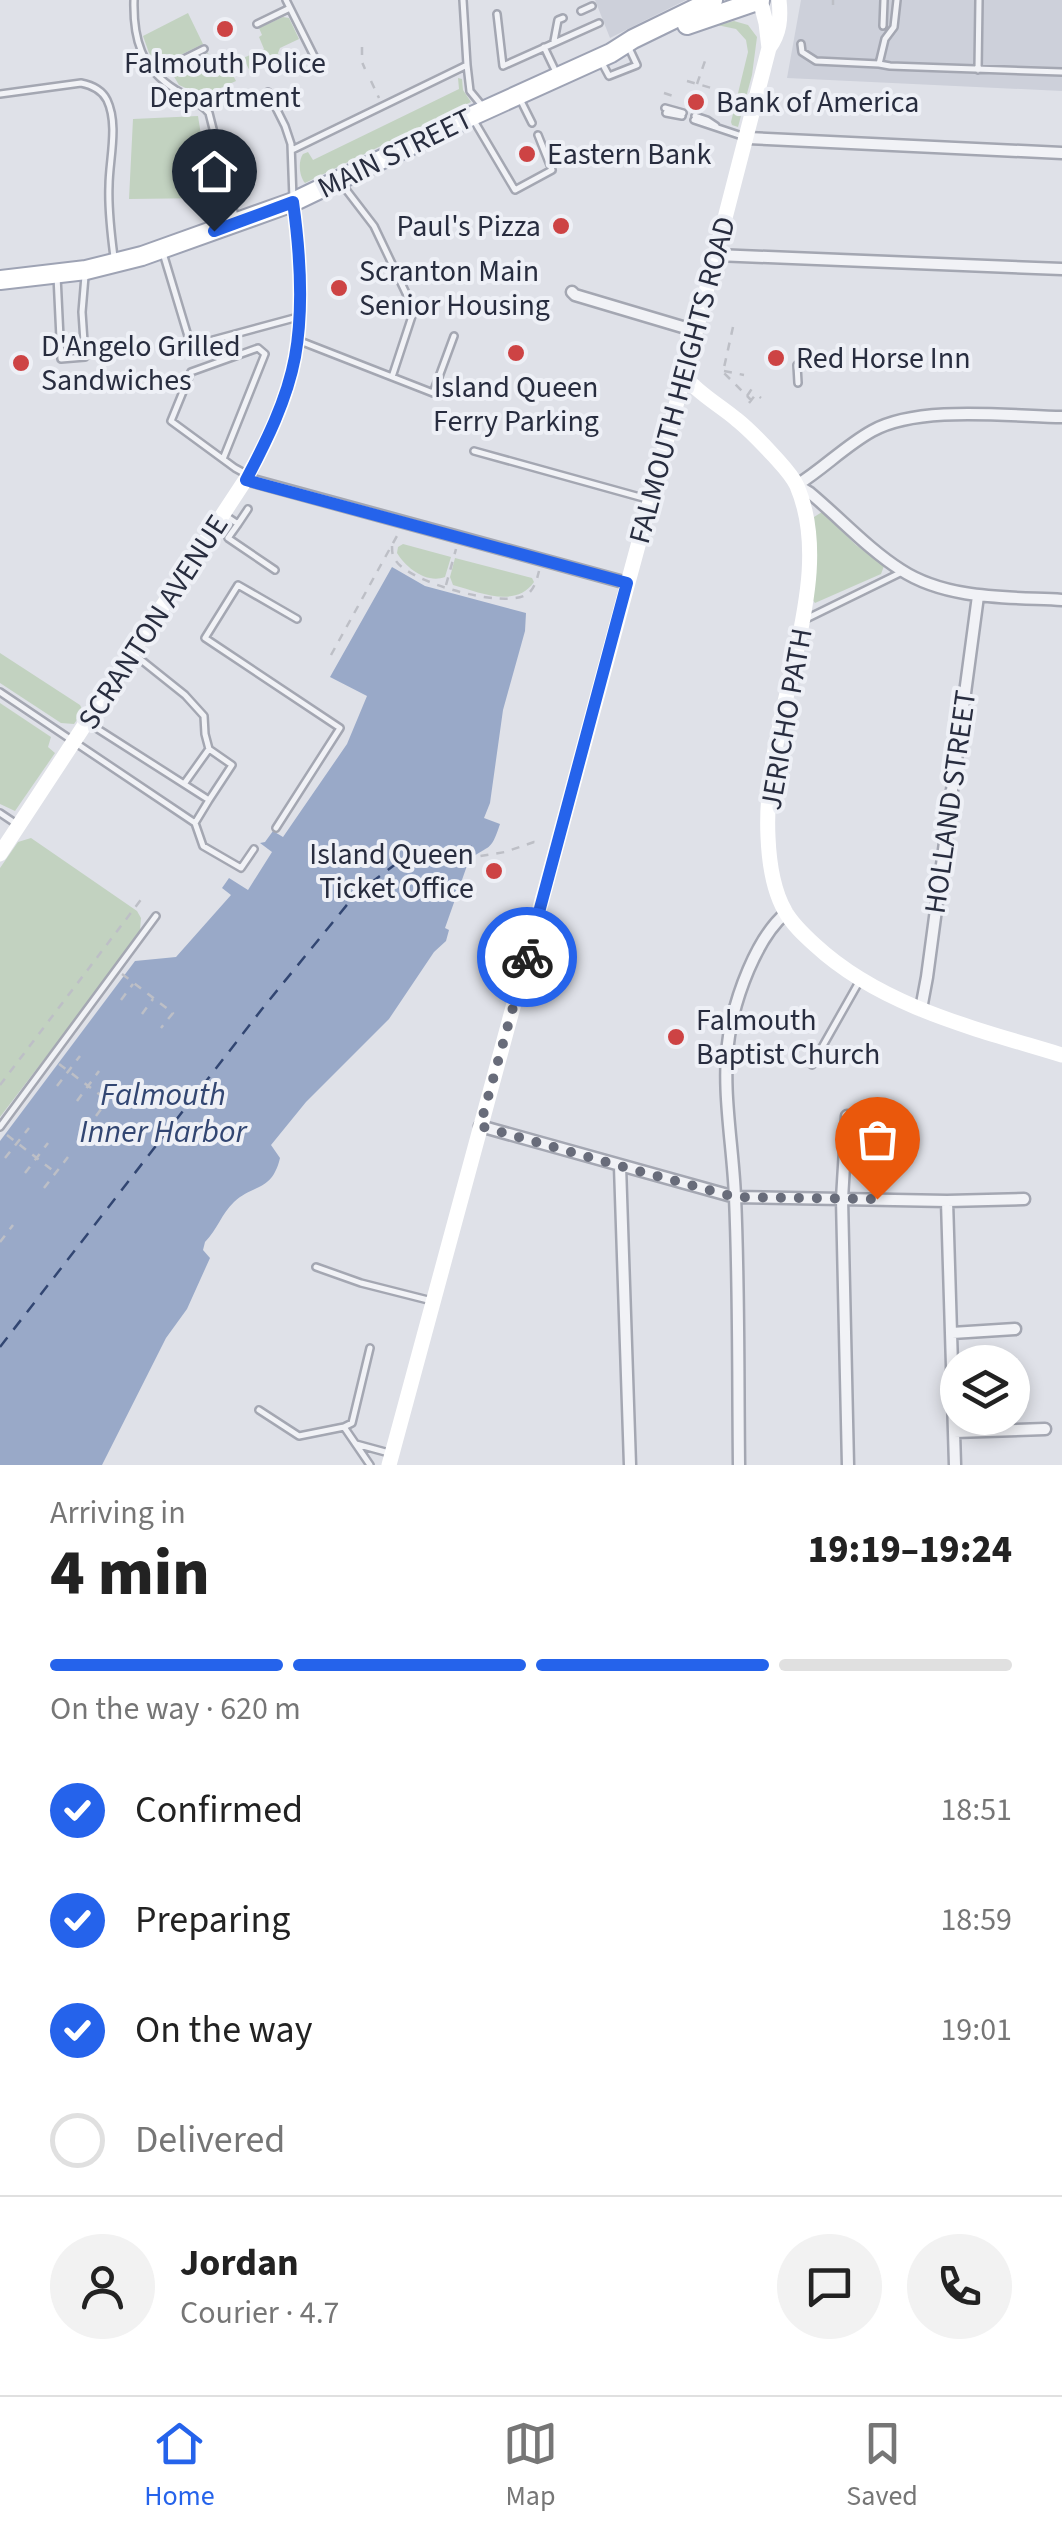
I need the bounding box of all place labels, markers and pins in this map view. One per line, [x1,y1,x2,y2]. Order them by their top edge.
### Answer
marker: Falmouth Police Department [214,18,236,40]
place label: Falmouth Police Department [124,42,326,119]
place label: Bank of America [716,81,919,124]
marker: Bank of America [685,91,707,113]
pin [172,129,257,232]
place label: Eastern Bank [547,133,711,176]
marker: Eastern Bank [516,143,538,165]
place label: Paul's Pizza [396,205,541,248]
marker: Paul's Pizza [550,215,572,237]
place label: Scranton Main Senior Housing [359,250,550,327]
marker: Scranton Main Senior Housing [328,277,350,299]
place label: D'Angelo Grilled Sandwiches [41,325,241,402]
place label: Red Horse Inn [796,337,971,380]
marker: Island Queen Ferry Parking [505,342,527,364]
marker: Red Horse Inn [765,347,787,369]
marker: D'Angelo Grilled Sandwiches [10,352,32,374]
place label: Island Queen Ferry Parking [433,366,599,443]
place label: Island Queen Ticket Office [309,833,474,910]
marker: Island Queen Ticket Office [483,860,505,882]
place label: Falmouth Baptist Church [696,999,880,1076]
marker: Falmouth Baptist Church [665,1026,687,1048]
pin [835,1097,920,1200]

